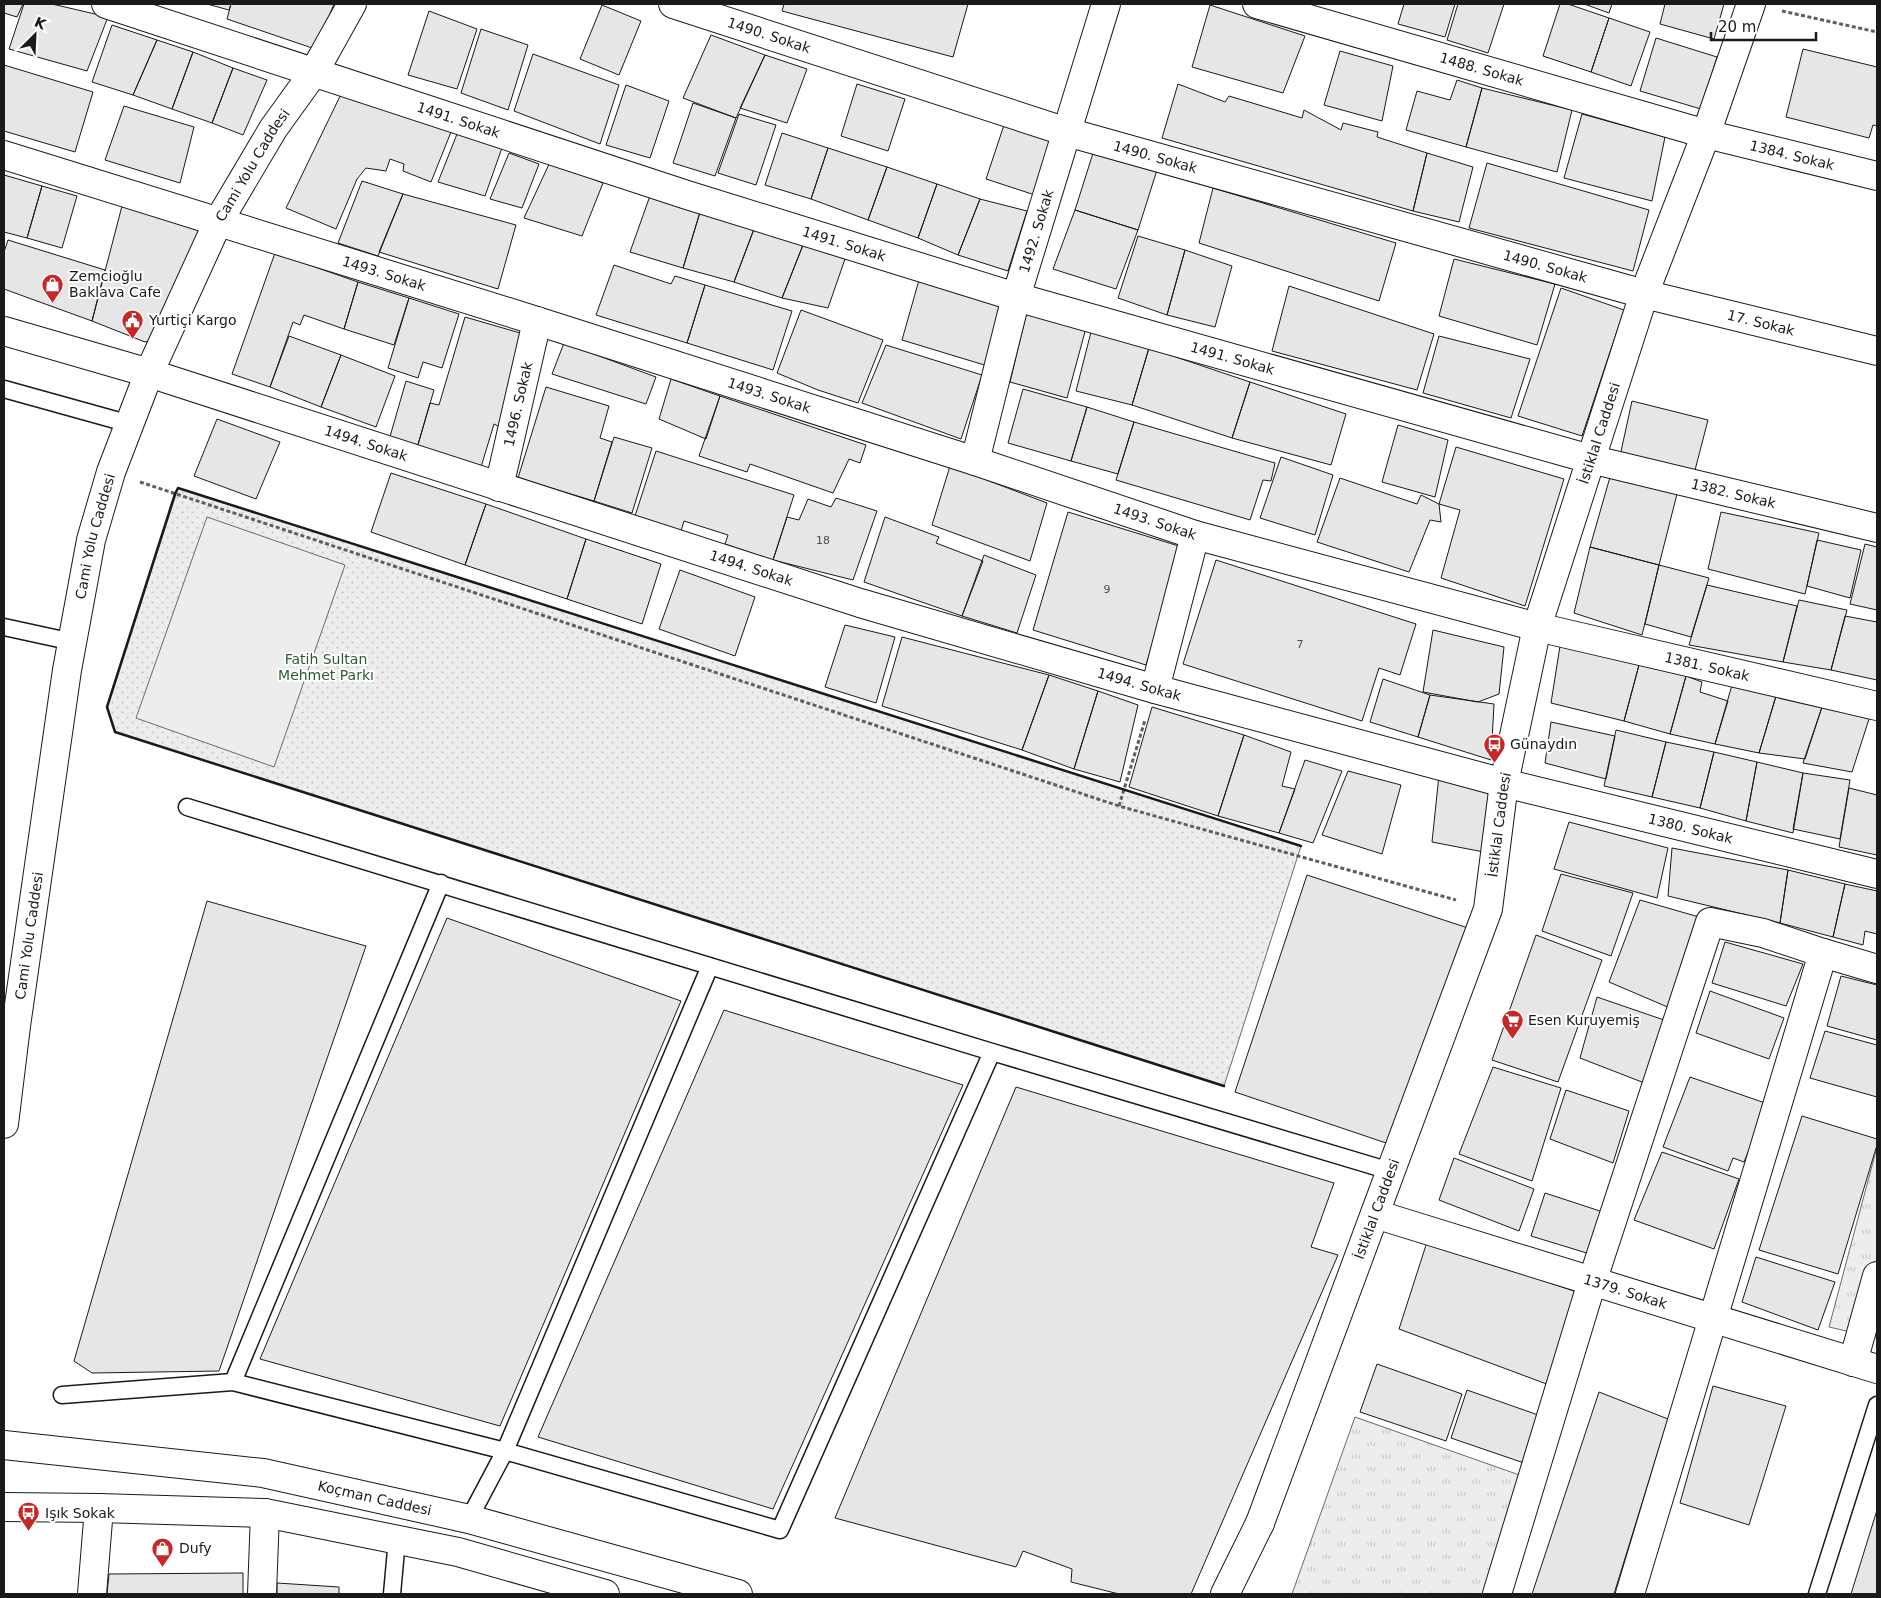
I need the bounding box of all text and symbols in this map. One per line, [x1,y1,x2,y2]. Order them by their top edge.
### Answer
north arrow [10,10,60,60]
scale bar [1711,10,1816,42]
text: K [32,14,50,33]
street label: 1490. Sokak [725,14,814,56]
text: 20 m [1718,18,1756,36]
street label: 1488. Sokak [1438,49,1526,89]
street label: 1491. Sokak [415,99,503,141]
street label: Cami Yolu Caddesi [212,106,293,224]
street label: 1490. Sokak [1111,137,1200,176]
street label: 1384. Sokak [1748,137,1837,173]
street label: 1492. Sokak [1016,186,1057,275]
street label: 1491. Sokak [800,223,889,264]
street label: 1490. Sokak [1501,247,1590,286]
street label: 1493. Sokak [340,253,429,294]
place label: Zemcioğlu Baklava Cafe [69,268,161,300]
shop icon: Zemcioğlu Baklava Cafe [41,272,65,303]
street label: 17. Sokak [1726,307,1797,339]
public building icon: Yurtiçi Kargo [121,308,145,339]
place label: Yurtiçi Kargo [148,312,236,328]
street label: 1491. Sokak [1189,339,1277,378]
street label: 1496. Sokak [501,359,536,448]
street label: 1493. Sokak [725,374,814,416]
street label: İstiklal Caddesi [1575,380,1623,486]
street label: 1494. Sokak [322,422,410,464]
street label: Cami Yolu Caddesi [72,472,118,600]
street label: 1382. Sokak [1689,476,1778,512]
street label: 1493. Sokak [1111,500,1199,543]
house number: 18 [816,534,830,547]
street label: 1494. Sokak [708,547,796,589]
house number: 9 [1104,583,1111,596]
house number: 7 [1297,638,1304,651]
street label: 1381. Sokak [1663,649,1752,684]
park label: Fatih Sultan Mehmet Parkı [278,651,374,683]
street label: 1494. Sokak [1095,665,1184,704]
bus stop icon: Günaydın [1482,732,1506,763]
place label: Günaydın [1510,736,1577,752]
street label: İstiklal Caddesi [1483,771,1514,878]
street label: 1380. Sokak [1647,810,1735,847]
street label: Cami Yolu Caddesi [12,871,46,1001]
supermarket icon: Esen Kuruyemiş [1500,1008,1524,1039]
place label: Esen Kuruyemiş [1528,1012,1640,1028]
street label: İstiklal Caddesi [1350,1157,1403,1261]
street label: 1379. Sokak [1582,1271,1670,1312]
street label: Koçman Caddesi [316,1477,433,1518]
bus stop icon: Işık Sokak [17,1501,41,1532]
place label: Işık Sokak [45,1505,116,1521]
shop icon: Dufy [151,1536,175,1567]
place label: Dufy [179,1540,212,1556]

